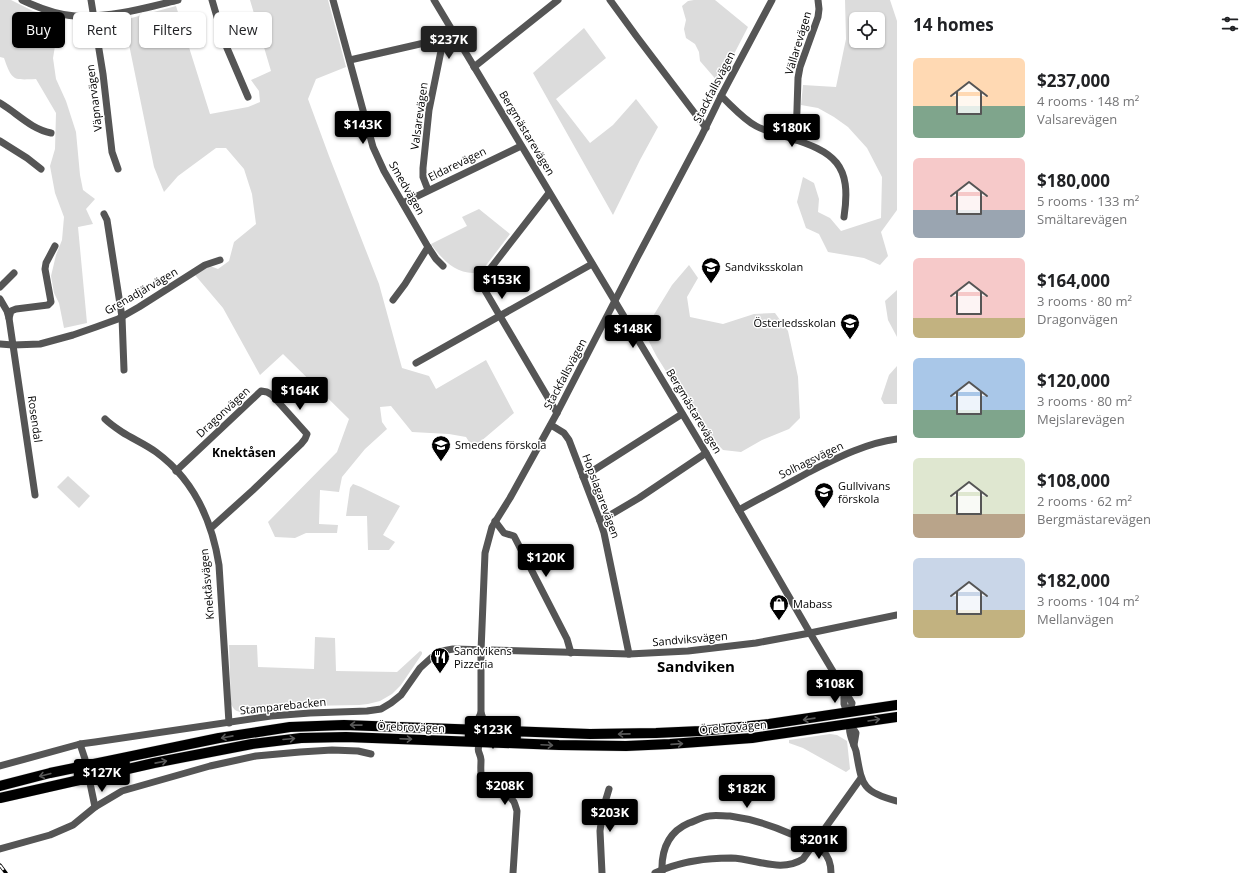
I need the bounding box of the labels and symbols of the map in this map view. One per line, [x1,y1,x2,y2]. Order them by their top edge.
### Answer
street label: Vällarevägen [781,9,814,76]
pin: $237K [421,26,477,60]
street label: Stackfallsvägen [689,49,738,125]
street label: Väpnarvägen [82,64,105,132]
street label: Valsarevägen [406,81,431,151]
street label: Bergmästarevägen [496,88,559,178]
pin: $143K [335,111,391,145]
pin: $180K [764,114,820,148]
street label: Eldarevägen [425,143,488,184]
street label: Smedvägen [386,158,429,217]
school or university icon: Sandviksskolan [700,256,722,284]
place label: Sandviksskolan [725,259,803,274]
street label: Grenadjärvägen [101,264,180,318]
pin: $153K [474,266,530,300]
school or university icon: Österledsskolan [839,312,861,340]
pin: $148K [605,315,661,349]
place label: Österledsskolan [753,315,836,330]
street label: Stackfallsvägen [540,336,590,412]
street label: Bergmästarevägen [663,366,726,456]
pin: $164K [272,377,328,411]
street label: Dragonvägen [193,383,253,440]
street label: Rosendal [25,395,46,443]
school or university icon: Smedens förskola [430,434,452,462]
place label: Smedens förskola [455,437,547,452]
street label: Solhagsvägen [776,437,846,482]
district label: Knektåsen [212,444,276,461]
street label: Hopslagarevägen [579,452,624,540]
place label: Gullvivans förskola [838,478,890,506]
school or university icon: Gullvivans förskola [813,481,835,509]
pin: $120K [518,544,574,578]
street label: Knektåsvägen [196,548,217,620]
shop icon: Mabass [768,593,790,621]
place label: Mabass [793,596,832,611]
street label: Sandviksvägen [652,628,728,649]
place label: Sandvikens Pizzeria [454,643,512,671]
restaurant icon: Sandvikens Pizzeria [429,646,451,674]
district label: Sandviken [657,656,735,676]
pin: $108K [807,670,863,704]
street label: Stamparebacken [239,694,327,717]
one-way arrow [803,715,816,723]
pin: $123K [465,716,521,750]
street label: Örebrovägen [699,716,767,737]
one-way arrow [867,716,880,724]
street label: Örebrovägen [377,718,445,735]
one-way arrow [350,722,363,729]
one-way arrow [618,730,631,737]
one-way arrow [221,733,234,741]
one-way arrow [399,735,412,743]
one-way arrow [282,736,295,743]
one-way arrow [670,740,683,747]
one-way arrow [540,741,553,748]
one-way arrow [154,758,167,766]
pin: $127K [74,759,130,793]
one-way arrow [39,771,52,779]
pin: $208K [477,772,533,806]
pin: $182K [719,775,775,809]
pin: $203K [582,799,638,833]
pin: $201K [791,826,847,860]

